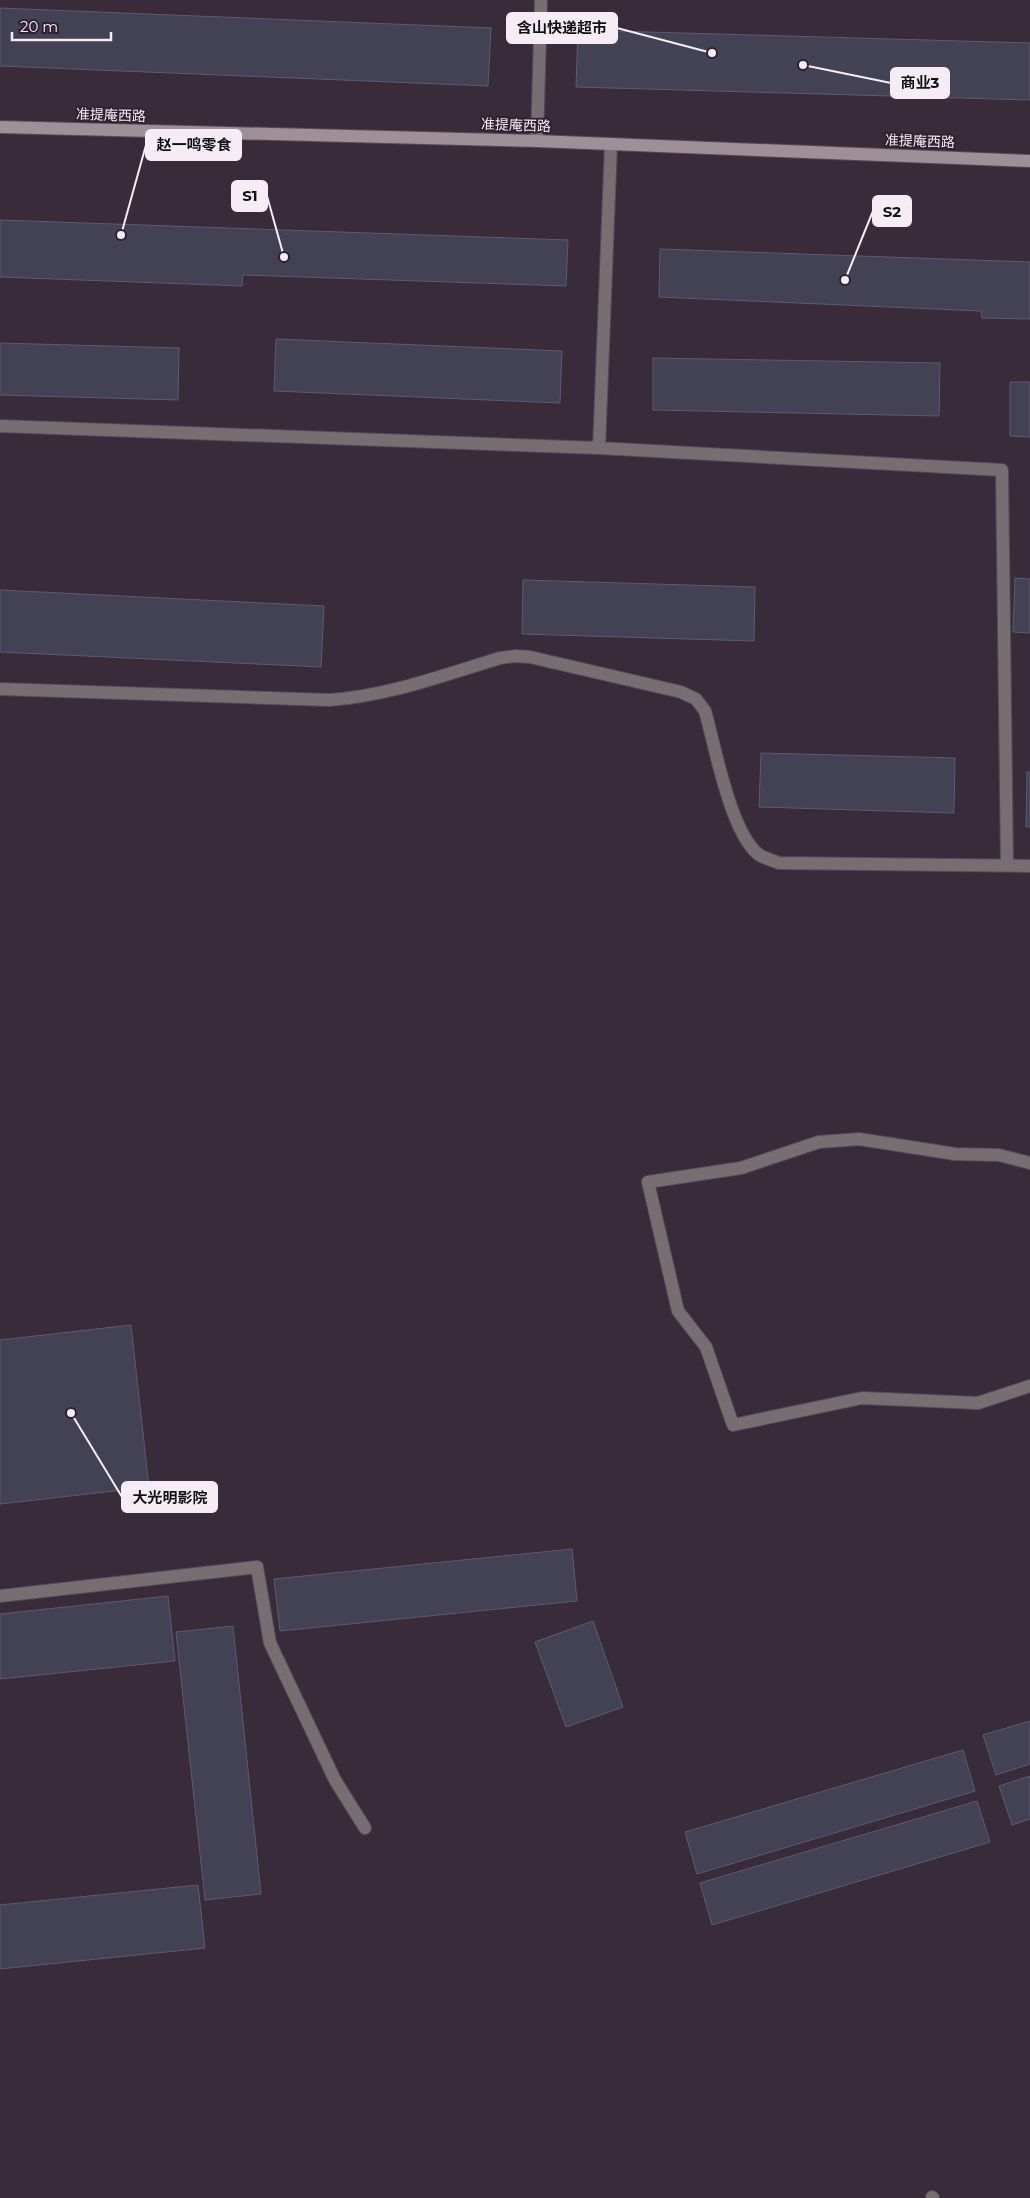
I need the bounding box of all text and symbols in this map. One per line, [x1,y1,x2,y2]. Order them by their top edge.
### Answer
scale bar [12,10,111,42]
callout: 含山快递超市 [507,13,617,43]
text: 20 m [20,17,58,36]
text: 含山快递超市 [517,18,607,37]
callout: 商业3 [891,68,949,98]
text: 商业3 [901,73,940,92]
street label: 准提庵西路 [76,105,146,125]
street label: 准提庵西路 [481,115,551,135]
callout: 赵一鸣零食 [146,130,241,160]
street label: 准提庵西路 [885,131,955,151]
text: 赵一鸣零食 [156,135,232,154]
callout: S1 [232,181,267,211]
text: S1 [242,186,258,205]
callout: S2 [873,196,911,226]
text: S2 [883,202,901,221]
callout: 大光明影院 [122,1482,217,1512]
text: 大光明影院 [132,1488,208,1507]

